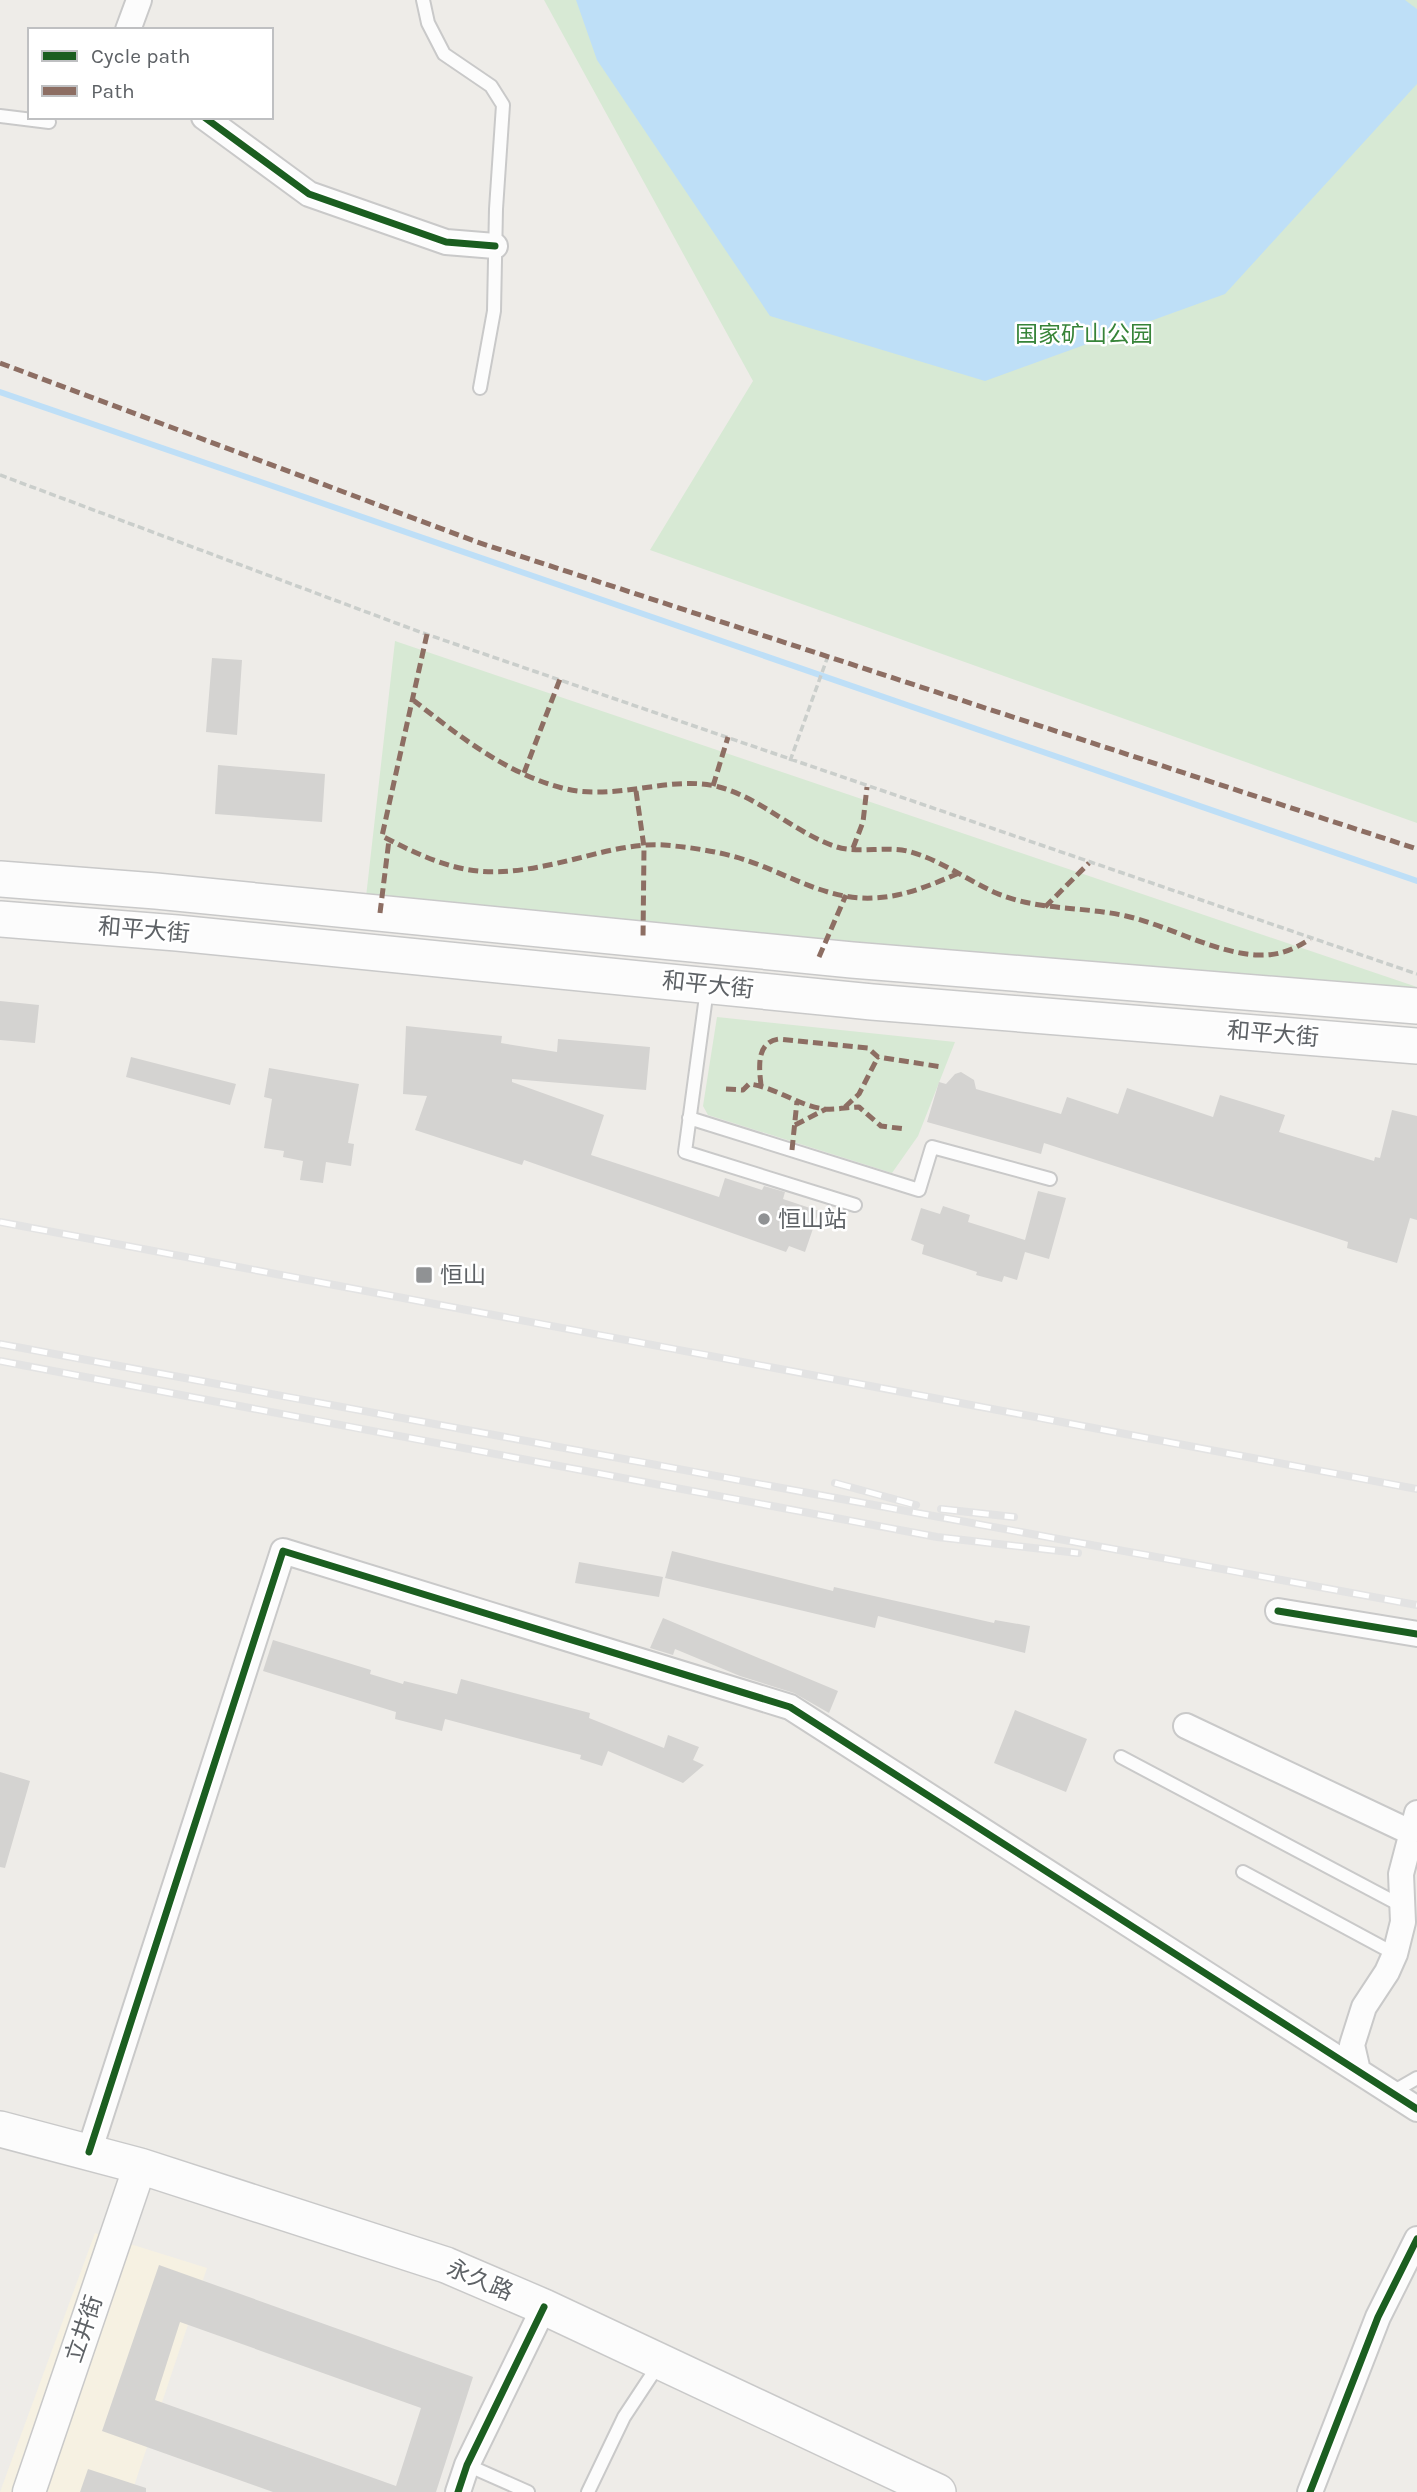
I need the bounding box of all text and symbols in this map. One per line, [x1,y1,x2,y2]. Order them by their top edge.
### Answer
legend [28,28,273,119]
text: Cycle path [91,44,191,68]
text: Path [91,79,135,103]
park label: 国家矿山公园 [1015,321,1153,348]
street label: 和平大街 [97,913,191,947]
street label: 和平大街 [661,967,755,1003]
street label: 和平大街 [1226,1017,1320,1051]
place label: 恒山站 [778,1206,847,1233]
marker: 恒山站 [756,1211,772,1227]
place label: 恒山 [440,1262,486,1289]
marker: 恒山 [414,1265,434,1285]
street label: 永久路 [443,2254,517,2306]
street label: 立井街 [60,2292,108,2366]

